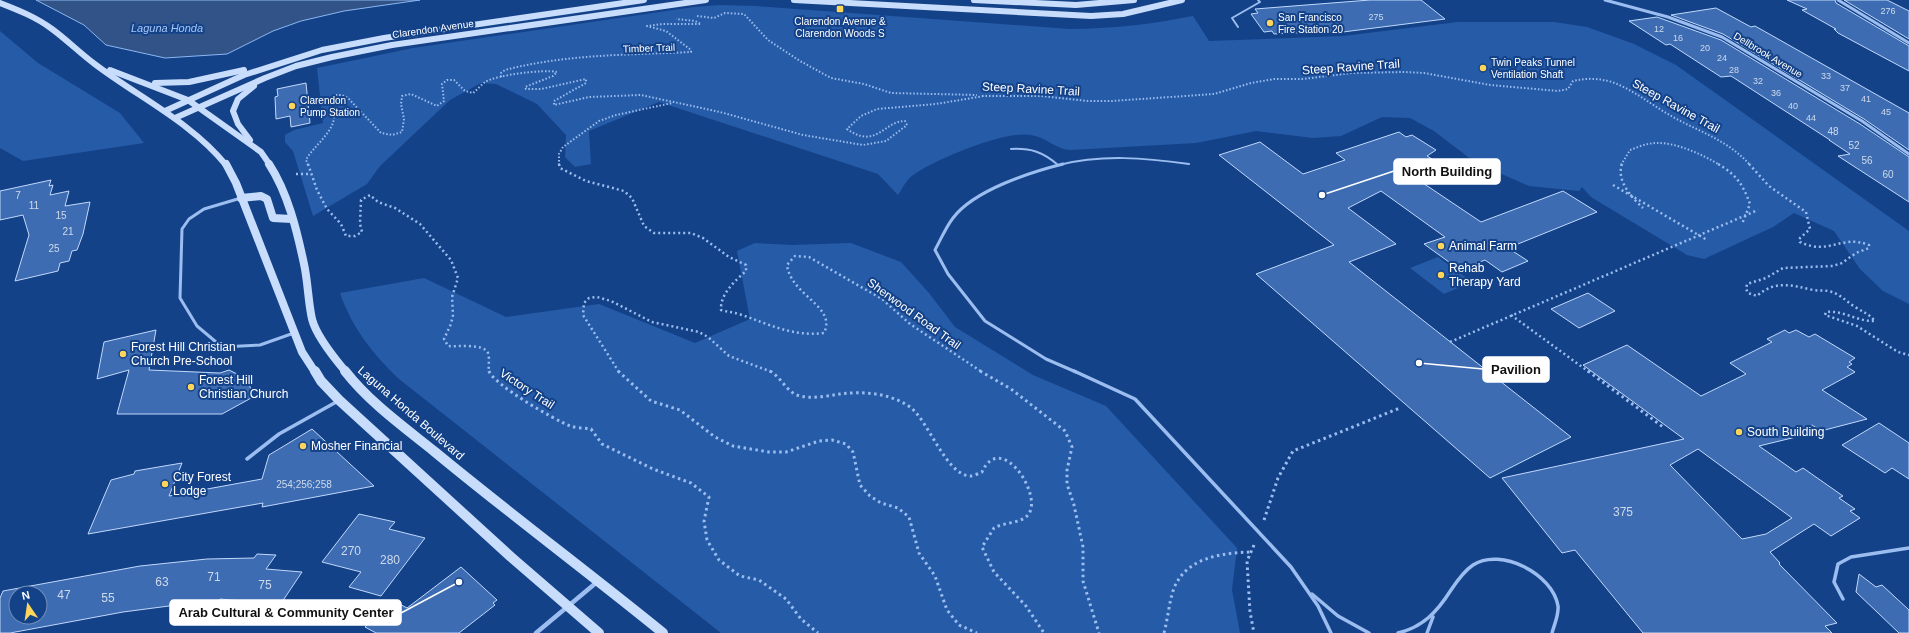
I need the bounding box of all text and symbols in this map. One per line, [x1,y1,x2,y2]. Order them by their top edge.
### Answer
marker: Clarendon Avenue & Clarendon Woods S [835,4,845,14]
house number: 276 [1880,6,1896,16]
place label: San Francisco Fire Station 20 [1278,12,1343,35]
house number: 275 [1368,12,1384,22]
place label: Clarendon Avenue & Clarendon Woods S [794,16,886,39]
street label: Clarendon Avenue [392,18,475,40]
marker: San Francisco Fire Station 20 [1265,18,1275,28]
water label: Laguna Honda [131,22,203,34]
house number: 12 [1654,24,1664,34]
street label: Dellbrook Avenue [1732,30,1805,80]
house number: 16 [1673,33,1683,43]
street label: Timber Trail [623,42,675,54]
house number: 20 [1700,43,1710,53]
house number: 24 [1717,53,1727,63]
street label: Steep Ravine Trail [1302,57,1400,77]
place label: Twin Peaks Tunnel Ventilation Shaft [1491,57,1575,80]
marker: Twin Peaks Tunnel Ventilation Shaft [1478,63,1488,73]
house number: 28 [1729,65,1739,75]
house number: 33 [1821,71,1831,81]
street label: Steep Ravine Trail [1630,76,1722,136]
house number: 32 [1753,76,1763,86]
street label: Steep Ravine Trail [982,79,1080,99]
house number: 37 [1840,83,1850,93]
house number: 36 [1771,88,1781,98]
house number: 41 [1861,94,1871,104]
place label: Clarendon Pump Station [300,95,360,118]
marker: Clarendon Pump Station [287,101,297,111]
house number: 40 [1788,101,1798,111]
house number: 45 [1881,107,1891,117]
house number: 44 [1806,113,1816,123]
house number: 48 [1827,126,1839,137]
house number: 52 [1848,140,1860,151]
house number: 56 [1861,155,1873,166]
callout: North Building [1394,159,1500,184]
text: North Building [1402,164,1492,179]
house number: 60 [1882,169,1894,180]
house number: 7 [15,190,21,201]
house number: 11 [29,200,40,211]
house number: 15 [55,210,67,221]
house number: 21 [62,226,74,237]
place label: Animal Farm [1449,239,1517,253]
marker: Animal Farm [1436,241,1446,251]
house number: 25 [48,243,60,254]
place label: Rehab Therapy Yard [1449,261,1521,289]
marker: Rehab Therapy Yard [1436,270,1446,280]
street label: Sherwood Road Trail [865,275,963,353]
place label: Forest Hill Christian Church Pre-School [131,340,236,368]
marker: Forest Hill Christian Church Pre-School [118,349,128,359]
callout: Pavilion [1483,357,1549,382]
text: Pavilion [1491,362,1541,377]
street label: Laguna Honda Boulevard [355,363,467,463]
street label: Victory Trail [497,366,557,412]
place label: Forest Hill Christian Church [199,373,288,401]
marker: Forest Hill Christian Church [186,382,196,392]
place label: South Building [1747,425,1824,439]
marker: South Building [1734,427,1744,437]
place label: Mosher Financial [311,439,402,453]
marker: Mosher Financial [298,441,308,451]
place label: City Forest Lodge [173,470,232,498]
marker: City Forest Lodge [160,479,170,489]
house number: 254;256;258 [276,479,332,490]
house number: 375 [1613,505,1633,519]
house number: 270 [341,544,361,558]
house number: 280 [380,553,400,567]
house number: 71 [207,570,221,584]
house number: 63 [155,575,169,589]
house number: 75 [258,578,272,592]
north arrow [8,585,48,625]
house number: 47 [57,588,71,602]
text: N [21,589,31,602]
house number: 55 [101,591,115,605]
callout: Arab Cultural & Community Center [170,600,401,625]
text: Arab Cultural & Community Center [178,605,394,620]

